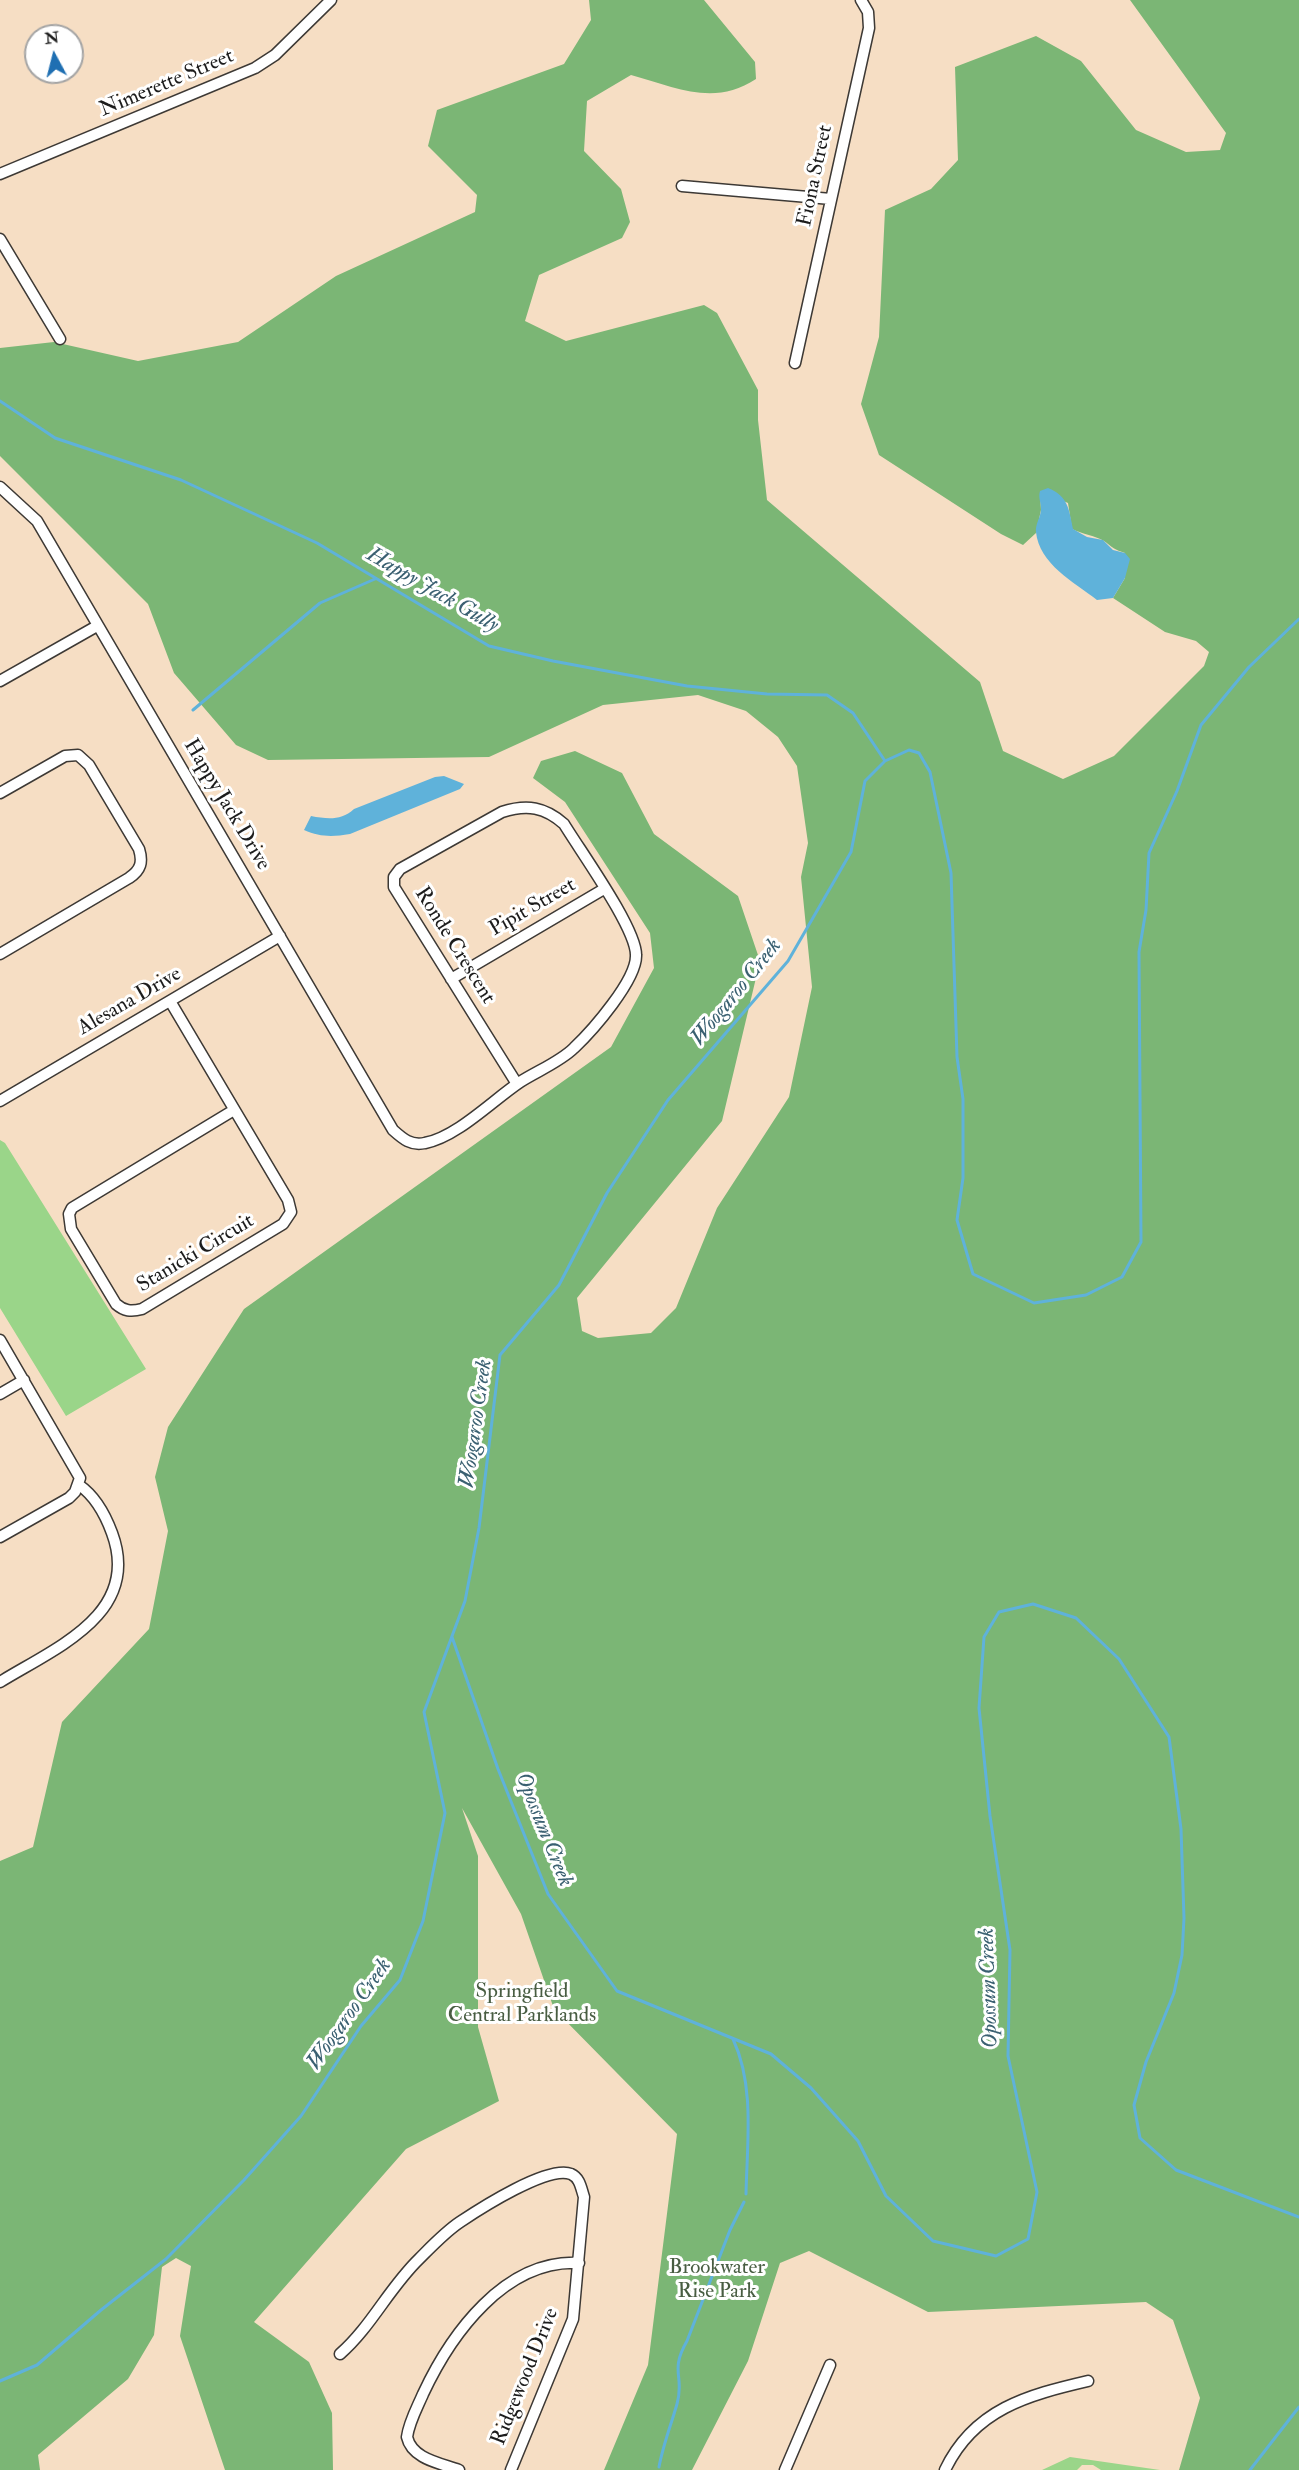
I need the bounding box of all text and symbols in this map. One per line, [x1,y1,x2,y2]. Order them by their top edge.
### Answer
north arrow [24,24,84,84]
text: N [44,27,60,49]
street label: Nimerette Street [96,44,238,124]
street label: Fiona Street [793,123,839,229]
water label: Happy Jack Gully [361,542,503,640]
street label: Happy Jack Drive [177,735,275,875]
street label: Pipit Street [485,873,581,943]
street label: Ronde Crescent [408,883,500,1009]
water label: Woogaroo Creek [686,934,788,1052]
street label: Alesana Drive [74,962,186,1042]
street label: Stanicki Circuit [133,1209,259,1299]
water label: Woogaroo Creek [455,1358,499,1490]
water label: Opossum Creek [508,1769,578,1891]
water label: Opossum Creek [975,1927,1005,2049]
water label: Woogaroo Creek [302,1954,398,2076]
park label: Springfield Central Parklands [448,1979,596,2029]
park label: Brookwater Rise Park [669,2255,765,2305]
street label: Ridgewood Drive [487,2305,565,2449]

